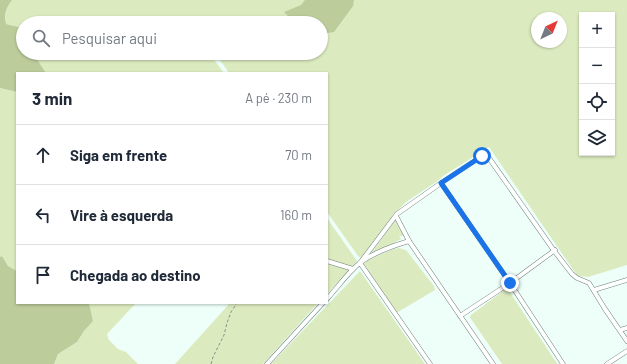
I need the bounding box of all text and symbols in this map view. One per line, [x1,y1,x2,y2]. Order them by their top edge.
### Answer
north arrow [531,12,567,48]
map controls [579,12,615,156]
button: + [579,12,615,48]
search box [16,16,328,60]
icon: search [30,27,52,49]
text: Pesquisar aqui [62,29,157,47]
button: − [579,48,615,84]
button: locate [579,84,615,120]
text: 3 min [32,88,72,108]
text: A pé · 230 m [245,90,312,106]
button: layers [579,120,615,156]
icon: ahead [32,144,54,166]
text: Siga em frente [70,146,167,164]
text: 70 m [285,147,312,163]
route start [473,147,491,165]
icon: left [32,204,54,226]
text: Vire à esquerda [70,206,173,224]
text: 160 m [280,207,312,223]
icon: arrive [32,264,54,286]
text: Chegada ao destino [70,266,201,284]
route end [501,274,519,292]

